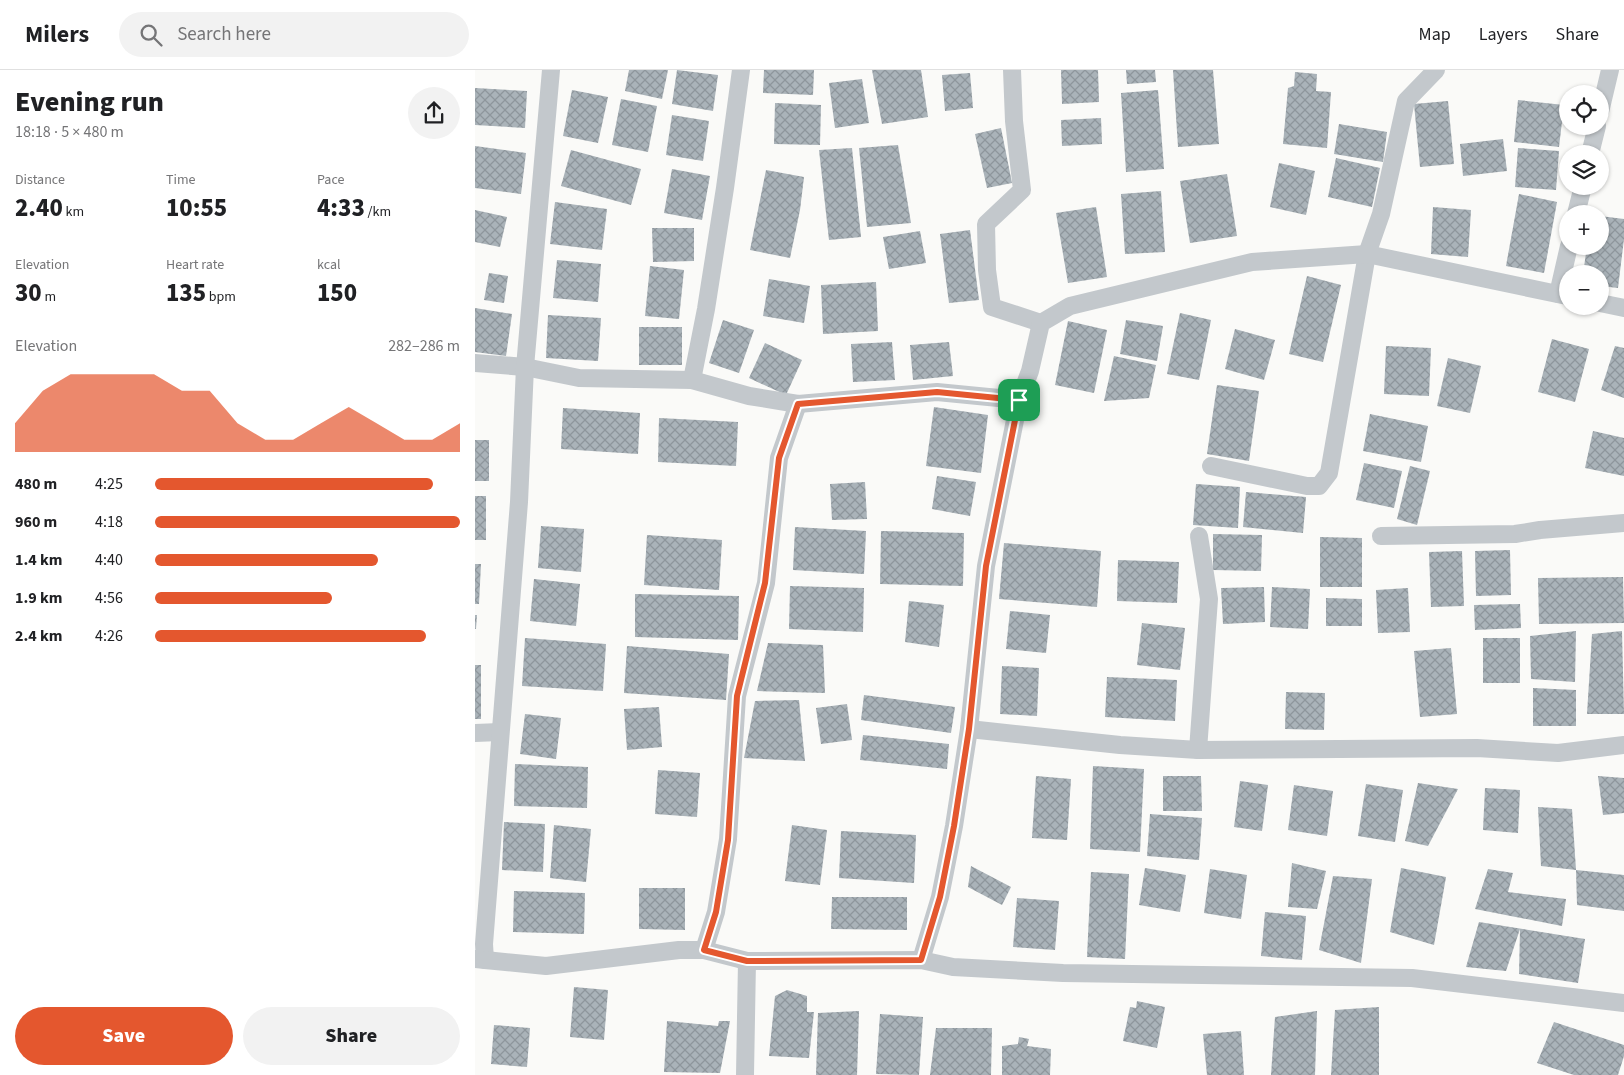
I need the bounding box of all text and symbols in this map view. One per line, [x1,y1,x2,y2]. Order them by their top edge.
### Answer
search box [119,12,469,57]
text: Milers [25,17,89,52]
icon: search [137,21,165,49]
text: Search here [177,21,271,48]
text: Map [1419,22,1451,47]
text: Layers [1479,22,1528,47]
text: Share [1556,22,1599,47]
text: Evening run [15,82,164,122]
map controls [1559,85,1609,315]
button: locate [1559,85,1609,135]
button: share [408,87,460,139]
text: 18:18 · 5 × 480 m [15,121,124,143]
button: layers [1559,145,1609,195]
text: Distance [15,170,65,190]
text: Time [166,170,196,190]
text: Pace [317,170,344,190]
text: 2.40 [15,190,63,226]
text: 10:55 [166,190,227,226]
text: 4:33 [317,190,365,226]
text: km [63,202,84,222]
text: /km [365,202,391,222]
button: + [1559,205,1609,255]
text: Elevation [15,255,70,275]
text: Heart rate [166,255,224,275]
text: kcal [317,255,341,275]
button: − [1559,265,1609,315]
text: 30 [15,275,42,311]
text: 135 [166,275,206,311]
text: 150 [317,275,357,311]
text: m [42,287,56,307]
text: bpm [206,287,236,307]
text: Elevation [15,335,77,357]
text: 282–286 m [388,335,460,357]
pin [998,379,1040,421]
icon: arrive [1005,386,1033,414]
text: 480 m [15,473,57,495]
text: 4:25 [95,473,123,495]
text: 960 m [15,511,57,533]
text: 4:18 [95,511,123,533]
text: 1.4 km [15,549,62,571]
text: 4:40 [95,549,123,571]
text: 1.9 km [15,587,62,609]
text: 4:56 [95,587,123,609]
text: 2.4 km [15,625,62,647]
text: 4:26 [95,625,123,647]
button: Save [15,1007,233,1065]
button: Share [243,1007,460,1065]

